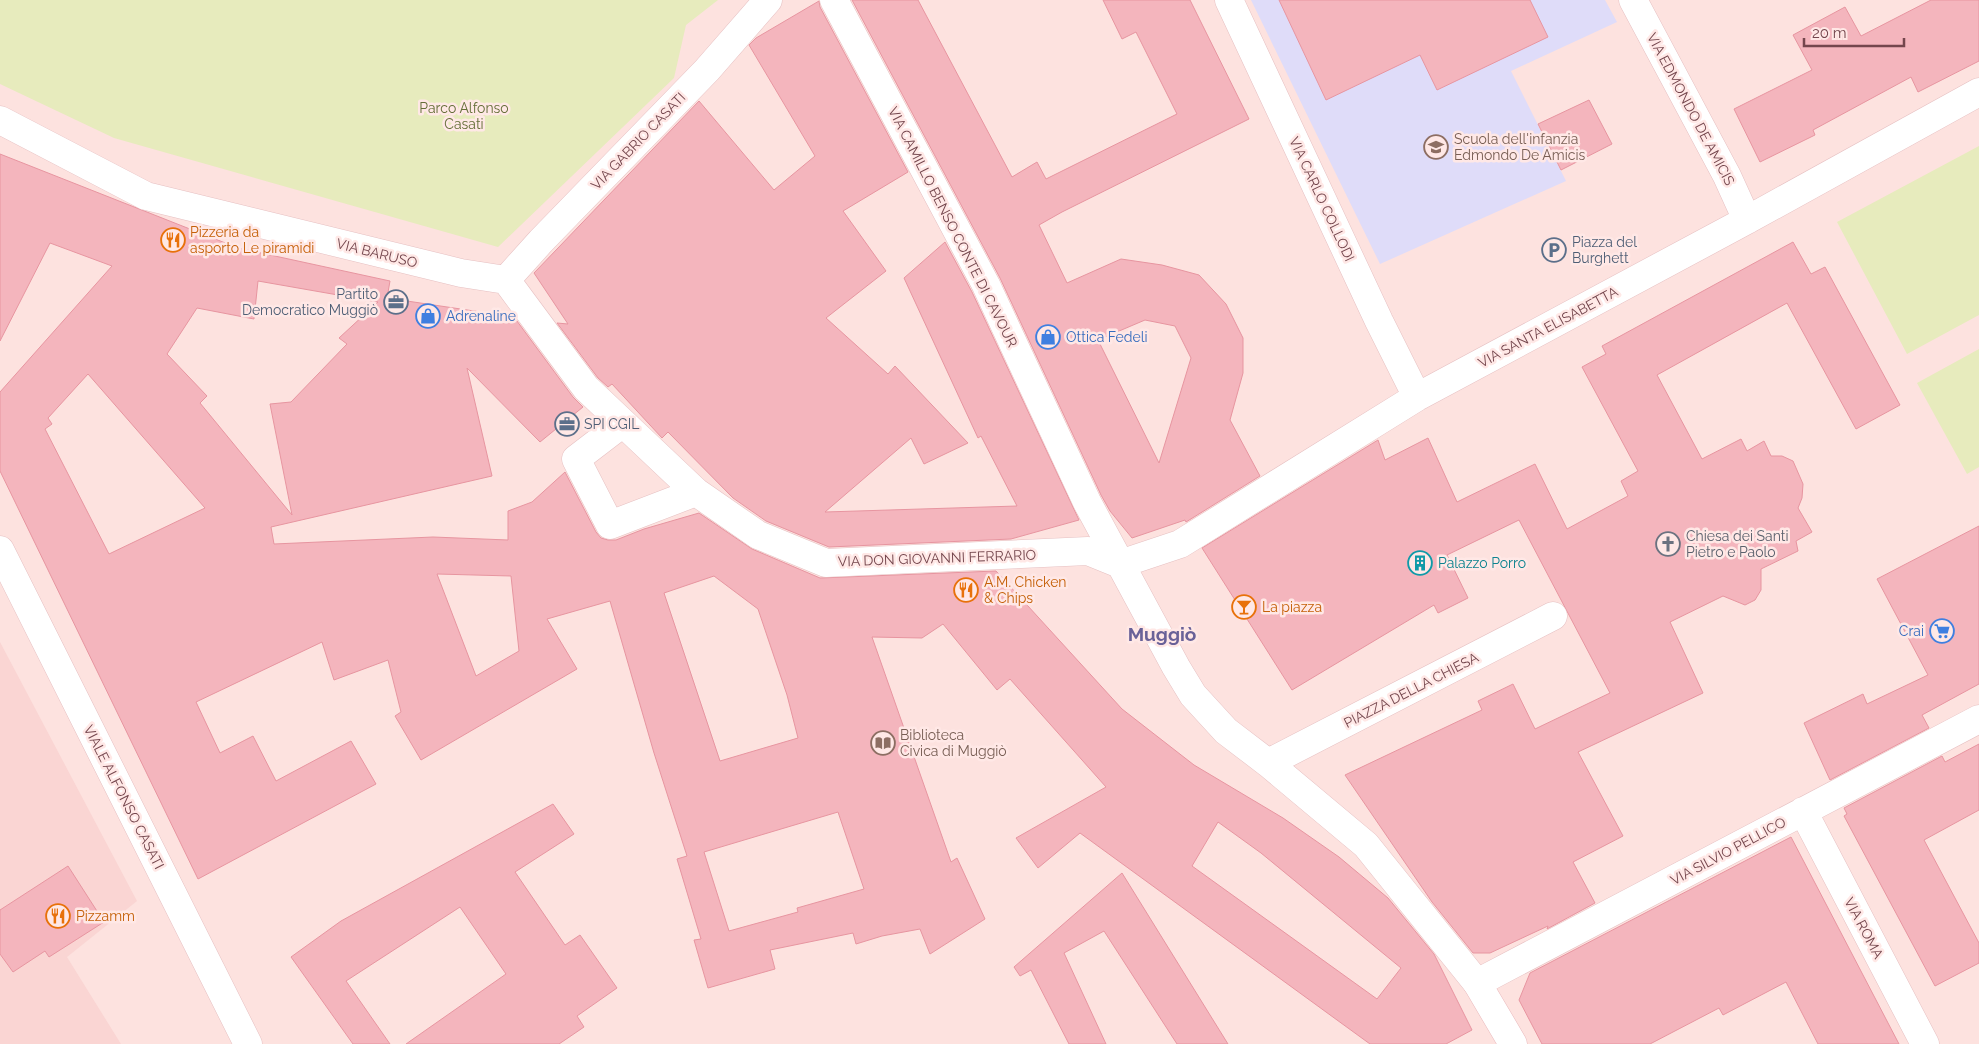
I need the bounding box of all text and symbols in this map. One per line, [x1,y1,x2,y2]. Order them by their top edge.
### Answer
scale bar [1804,15,1904,47]
text: 20 m [1812,24,1847,42]
street label: VIA EDMONDO DE AMICIS [1644,30,1738,188]
street label: VIA GABRIO CASATI [588,89,688,193]
park label: Parco Alfonso Casati [419,100,509,132]
street label: VIA CAMILLO BENSO CONTE DI CAVOUR [885,104,1021,350]
place label: Scuola dell'infanzia Edmondo De Amicis [1454,131,1585,163]
street label: VIA CARLO COLLODI [1286,134,1358,264]
school or university icon: Scuola dell'infanzia Edmondo De Amicis [1423,134,1449,160]
place label: Pizzeria da asporto Le piramidi [190,224,314,256]
restaurant icon: Pizzeria da asporto Le piramidi [160,227,186,253]
place label: Piazza del Burghett [1572,234,1637,266]
street label: VIA BARUSO [335,235,419,271]
parking icon: Piazza del Burghett [1541,237,1567,263]
street label: VIA SANTA ELISABETTA [1475,283,1621,371]
place label: Partito Democratico Muggiò [242,286,378,318]
office icon: Partito Democratico Muggiò [383,289,409,315]
shop icon: Adrenaline [415,303,441,329]
place label: Adrenaline [446,308,516,324]
shop icon: Ottica Fedeli [1035,324,1061,350]
place label: Ottica Fedeli [1066,329,1148,345]
office icon: SPI CGIL [554,411,580,437]
place label: SPI CGIL [584,416,639,432]
place label: Chiesa dei Santi Pietro e Paolo [1686,528,1789,560]
church icon: Chiesa dei Santi Pietro e Paolo [1655,531,1681,557]
street label: VIA DON GIOVANNI FERRARIO [838,547,1036,569]
building icon: Palazzo Porro [1407,550,1433,576]
place label: Palazzo Porro [1438,555,1526,571]
place label: A.M. Chicken & Chips [984,574,1067,606]
restaurant icon: A.M. Chicken & Chips [953,577,979,603]
bar icon: La piazza [1231,594,1257,620]
place label: La piazza [1262,599,1322,615]
supermarket icon: Crai [1929,618,1955,644]
district label: Muggiò [1128,623,1196,645]
place label: Crai [1899,623,1924,639]
street label: PIAZZA DELLA CHIESA [1341,649,1481,731]
street label: VIALE ALFONSO CASATI [81,722,167,872]
place label: Biblioteca Civica di Muggiò [900,727,1007,759]
library icon: Biblioteca Civica di Muggiò [870,730,896,756]
street label: VIA SILVIO PELLICO [1668,814,1788,888]
street label: VIA ROMA [1841,895,1887,962]
restaurant icon: Pizzamm [45,903,71,929]
place label: Pizzamm [76,908,135,924]

